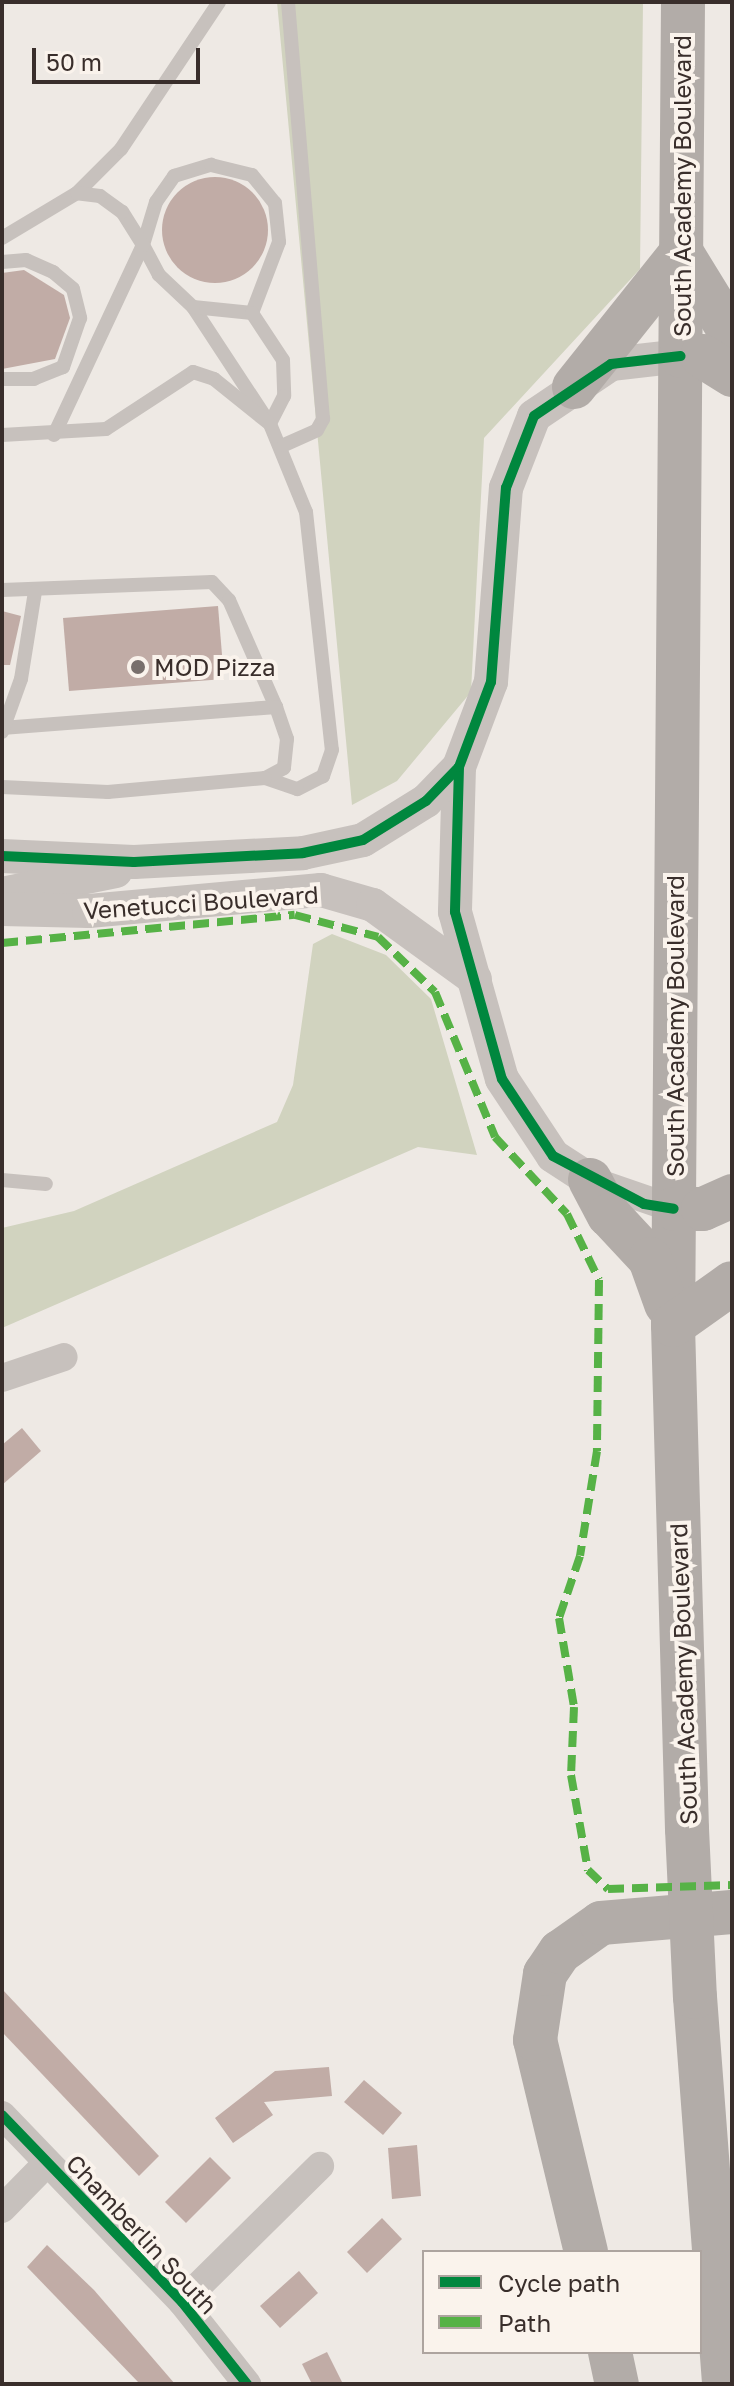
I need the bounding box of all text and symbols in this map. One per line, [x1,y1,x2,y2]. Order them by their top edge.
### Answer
scale bar [36,32,204,82]
street label: South Academy Boulevard [668,35,696,337]
text: 50 m [46,47,102,76]
place label: MOD Pizza [154,653,276,681]
marker: MOD Pizza [129,658,147,676]
street label: South Academy Boulevard [661,875,689,1177]
street label: Venetucci Boulevard [82,879,320,925]
street label: South Academy Boulevard [663,1523,703,1825]
street label: Chamberlin South [61,2148,223,2320]
legend [422,2250,702,2354]
text: Cycle path [498,2268,620,2297]
text: Path [498,2308,551,2337]

